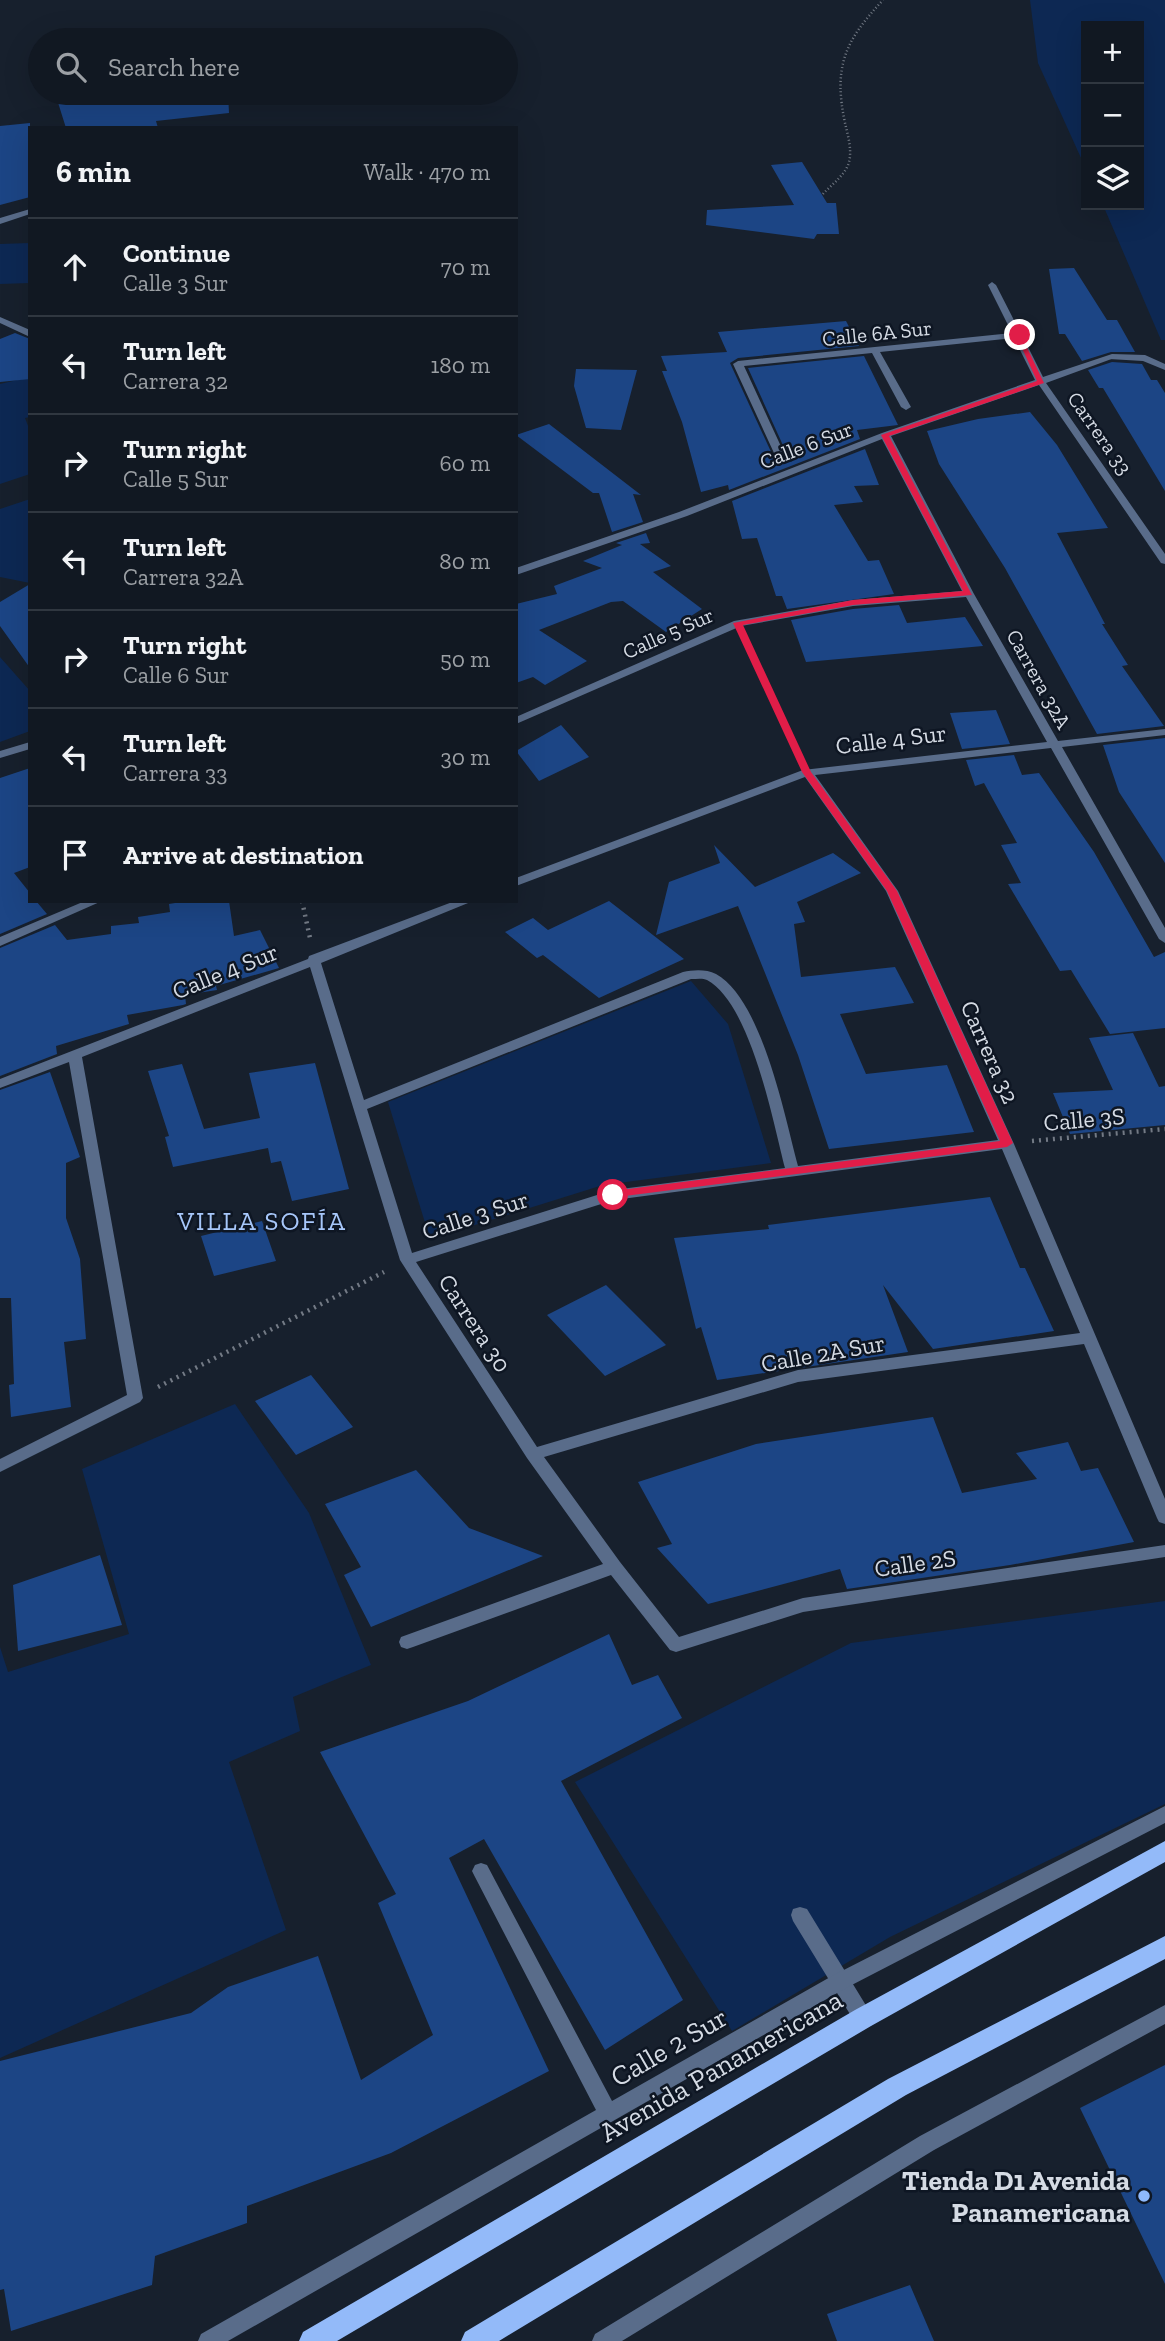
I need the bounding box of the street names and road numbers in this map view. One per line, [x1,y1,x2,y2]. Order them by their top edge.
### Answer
street label: Calle 6A Sur [821,315,933,351]
street label: Carrera 33 [1062,387,1138,479]
street label: Calle 6 Sur [756,416,856,474]
street label: Calle 5 Sur [619,602,717,664]
street label: Carrera 32A [1001,625,1077,733]
street label: Calle 4 Sur [834,718,948,760]
street label: Calle 4 Sur [168,937,282,1005]
street label: Carrera 32 [954,996,1026,1108]
street label: Calle 3S [1042,1101,1126,1137]
street label: Calle 3 Sur [418,1184,532,1246]
street label: Carrera 30 [433,1268,517,1378]
street label: Calle 2A Sur [759,1328,887,1378]
street label: Calle 2S [873,1543,957,1583]
street label: Avenida Panamericana [594,1983,849,2149]
street label: Calle 2 Sur [605,2000,733,2094]

